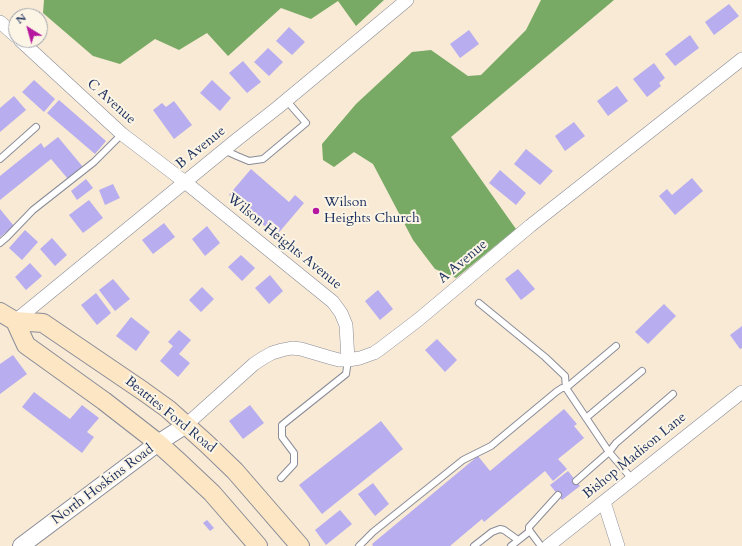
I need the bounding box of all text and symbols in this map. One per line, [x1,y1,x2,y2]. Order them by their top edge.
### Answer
north arrow [8,8,48,48]
text: N [13,10,29,28]
street label: C Avenue [83,76,139,128]
street label: B Avenue [173,123,229,173]
street label: Wilson Heights Avenue [223,191,345,293]
place label: Wilson Heights Church [324,195,420,228]
marker: Wilson Heights Church [311,206,321,216]
street label: A Avenue [435,237,491,287]
street label: Beatties Ford Road [121,373,219,457]
street label: Bishop Madison Lane [580,409,690,503]
street label: North Hoskins Road [49,441,157,529]

